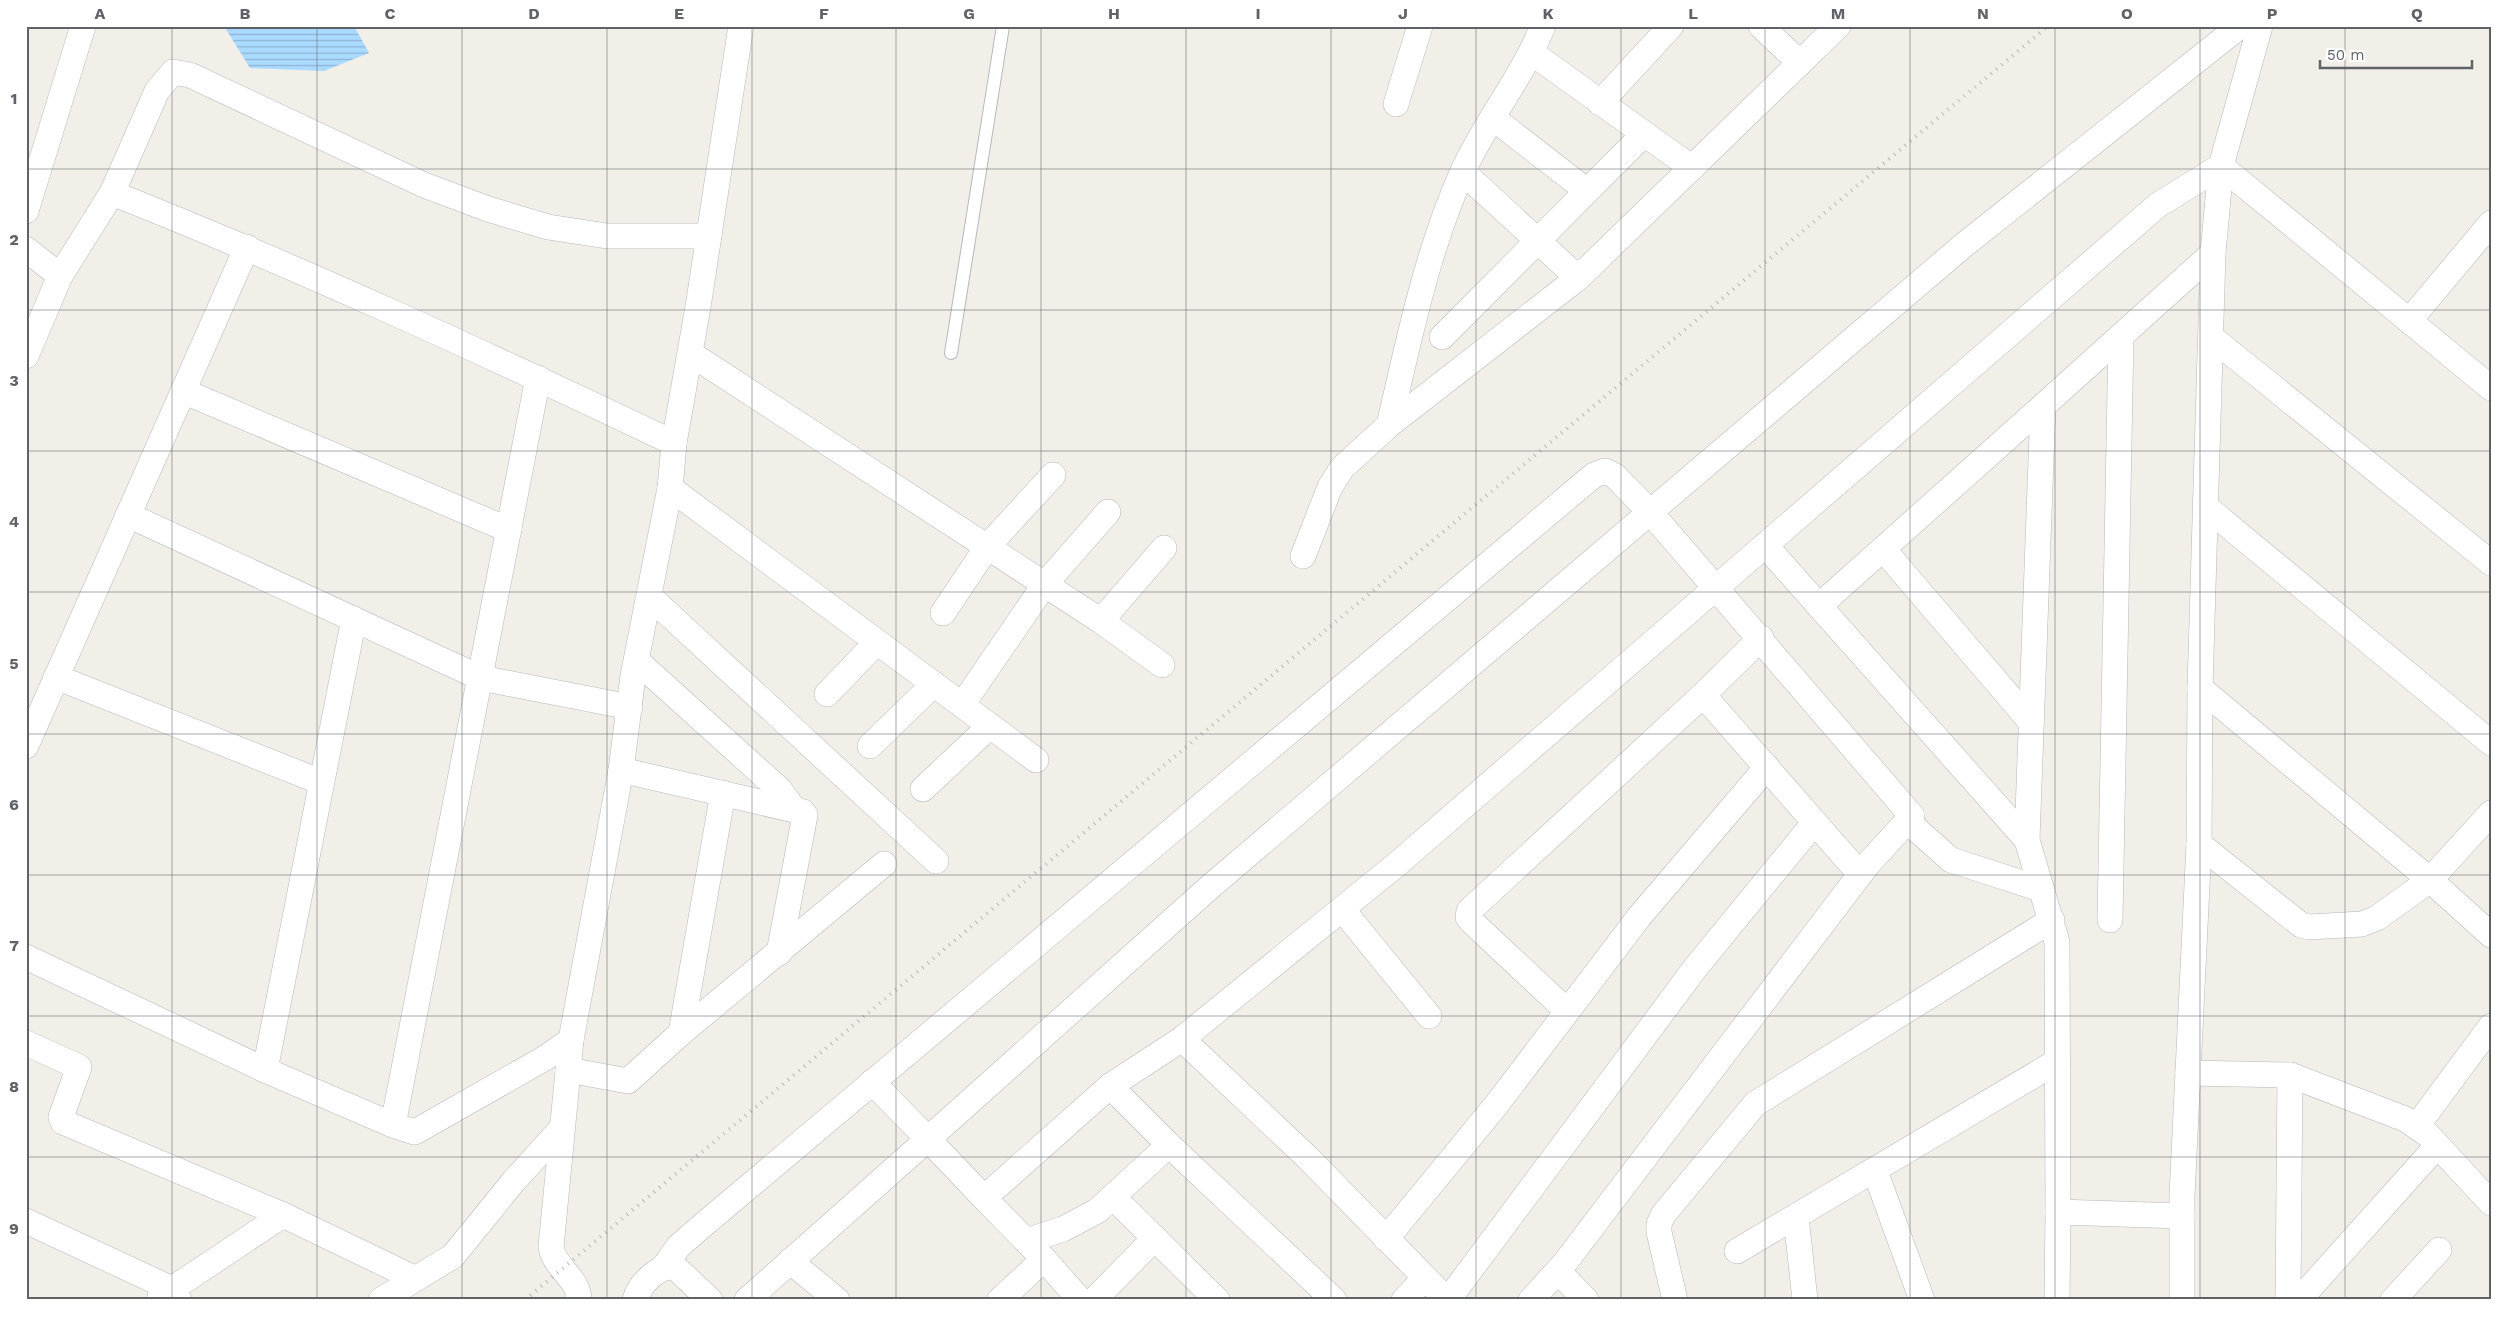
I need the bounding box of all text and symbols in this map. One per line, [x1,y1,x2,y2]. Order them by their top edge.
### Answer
text: A [95,4,106,23]
text: B [240,4,251,23]
text: C [385,4,396,23]
text: D [528,4,540,23]
text: E [674,4,684,23]
text: F [819,4,829,23]
text: G [963,4,975,23]
text: H [1108,4,1120,23]
text: I [1255,4,1261,23]
text: J [1398,4,1408,23]
text: K [1542,4,1554,23]
text: L [1688,4,1698,23]
text: M [1831,4,1845,23]
text: N [1977,4,1989,23]
text: O [2121,4,2133,23]
text: P [2267,4,2278,23]
text: Q [2411,4,2423,23]
scale bar [2320,38,2472,70]
text: 50 m [2327,46,2364,64]
text: 1 [11,89,17,108]
text: 2 [9,230,19,249]
text: 3 [9,371,19,390]
text: 4 [9,512,19,531]
text: 5 [9,654,19,673]
text: 6 [9,795,19,814]
text: 7 [9,936,19,955]
text: 8 [9,1077,19,1096]
text: 9 [9,1219,19,1238]

